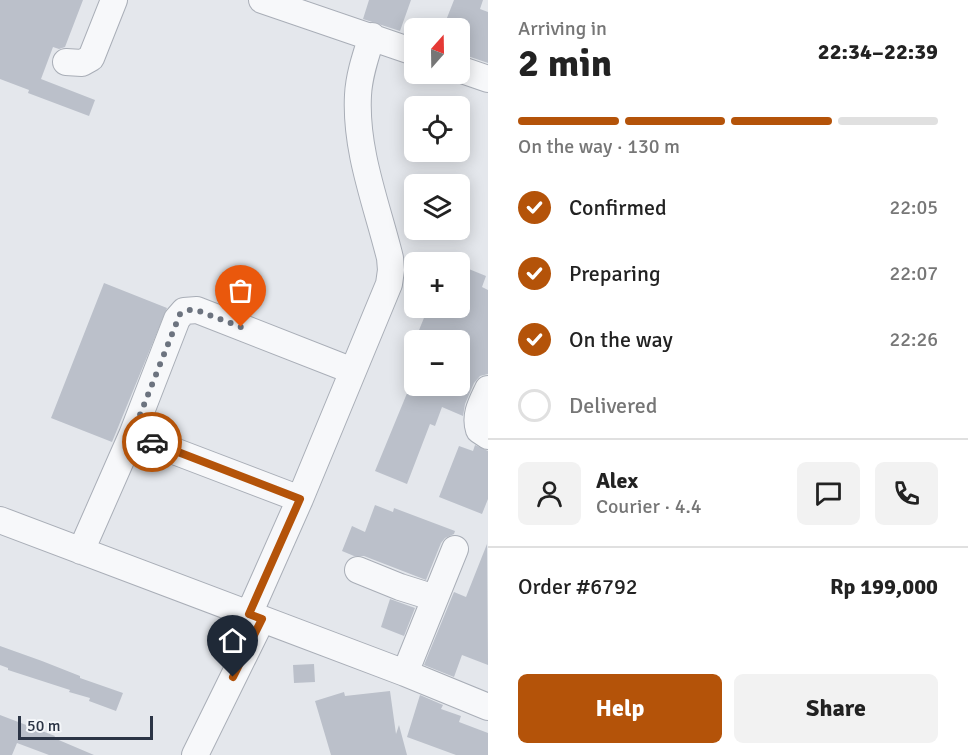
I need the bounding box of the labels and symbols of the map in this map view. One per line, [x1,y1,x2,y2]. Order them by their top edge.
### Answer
north arrow [404,18,470,84]
pin [215,265,266,327]
courier [122,412,182,472]
pin [207,615,258,677]
scale bar [18,713,153,740]

